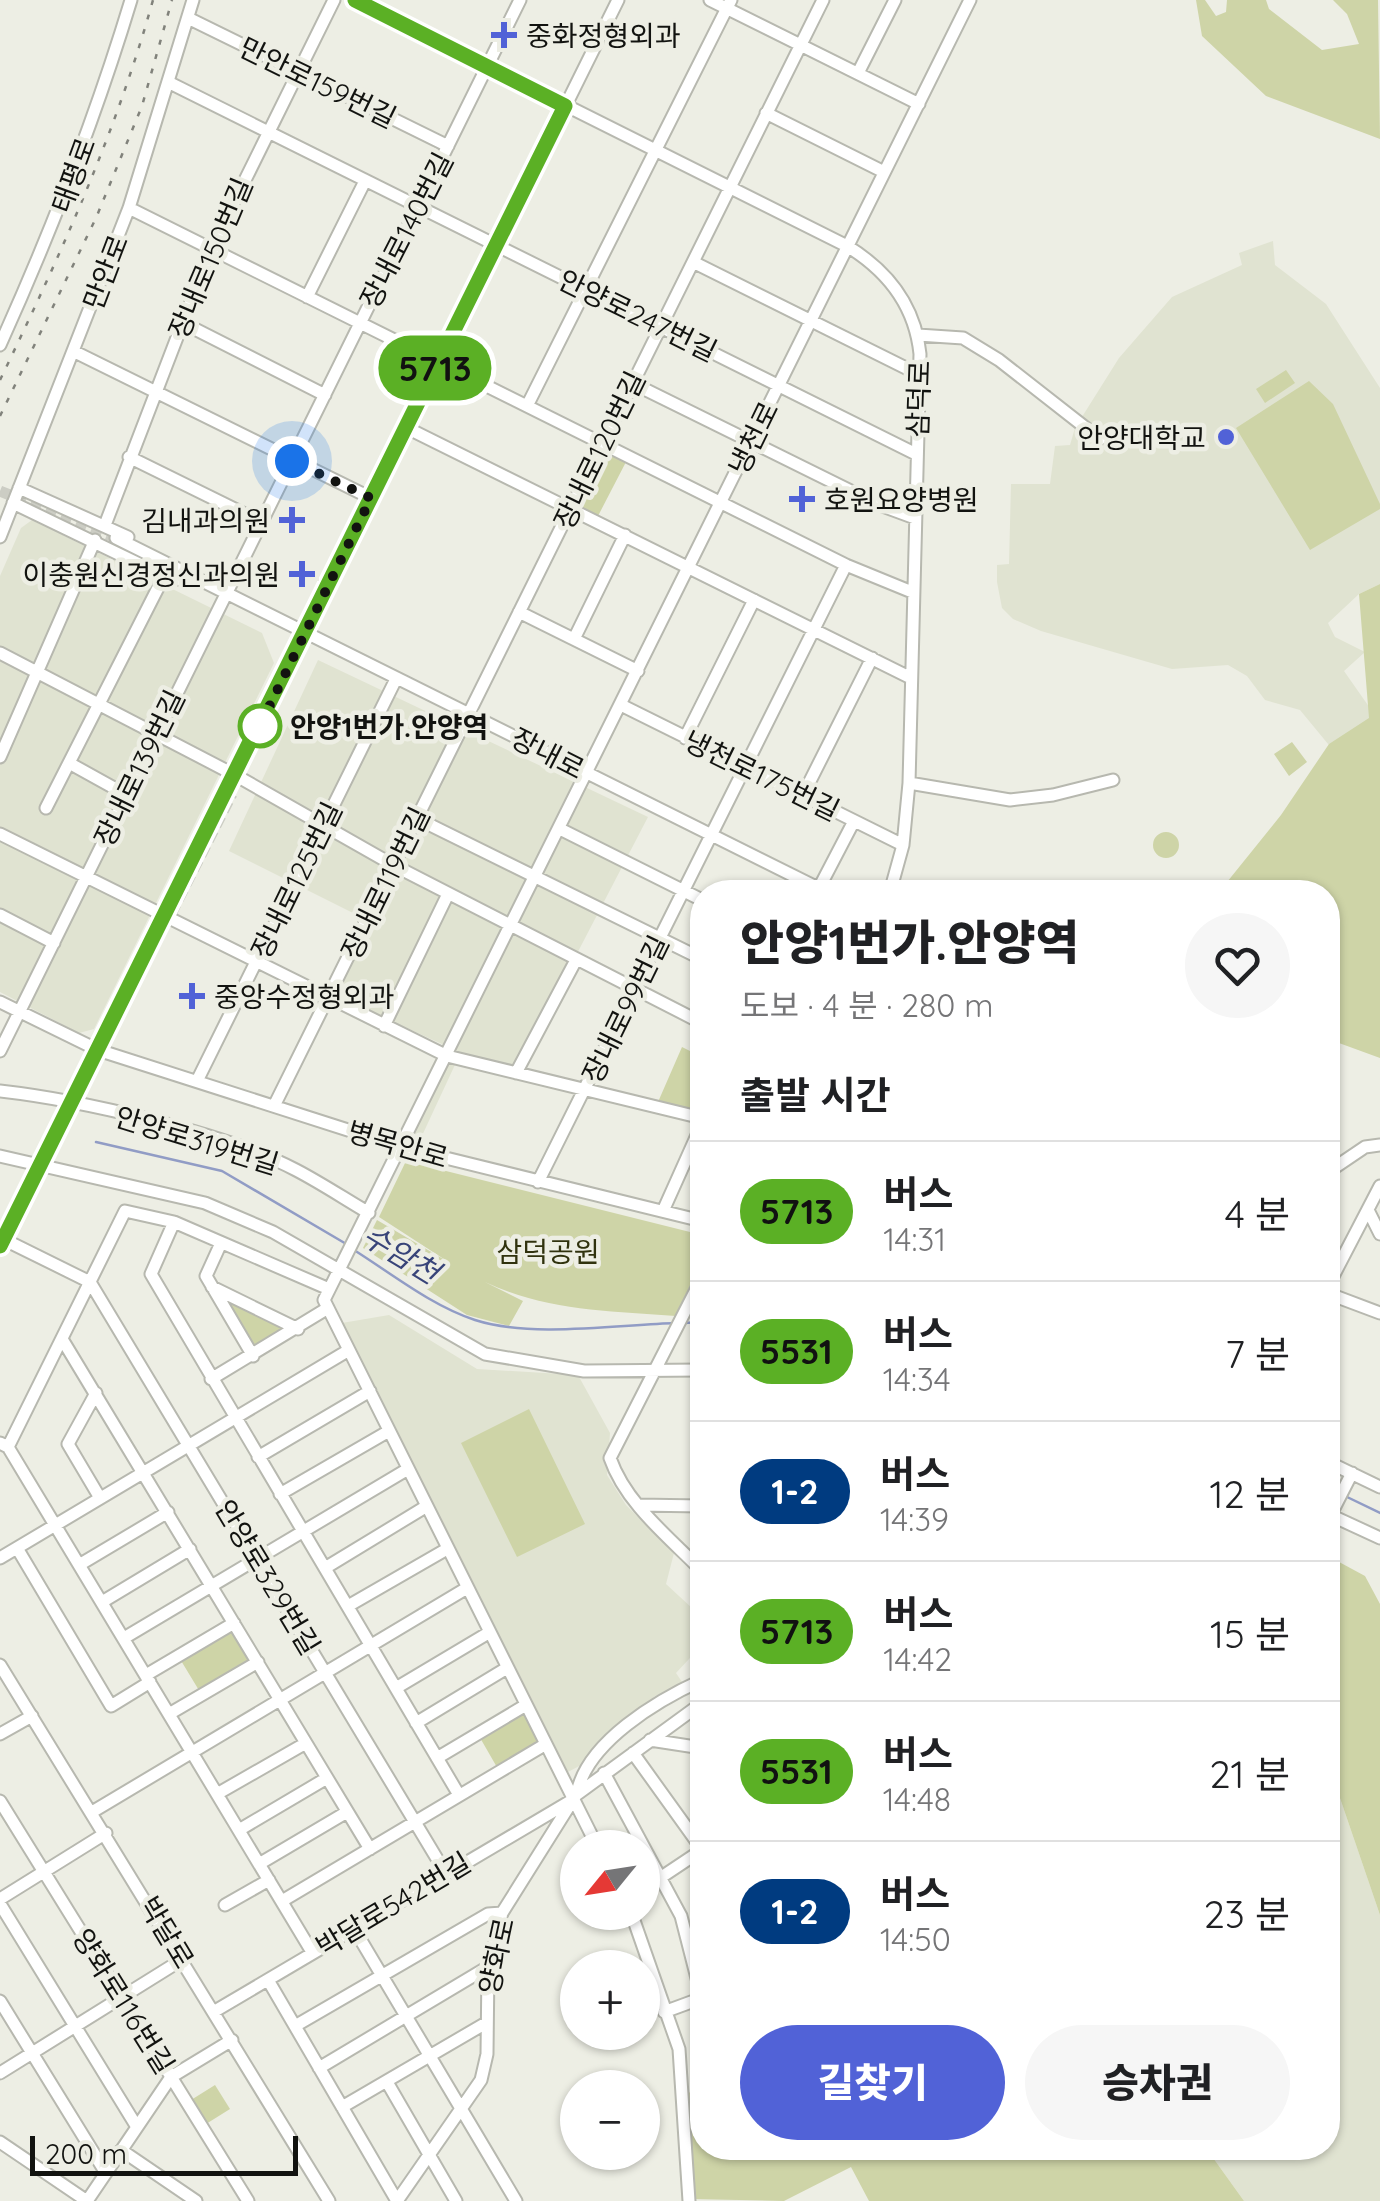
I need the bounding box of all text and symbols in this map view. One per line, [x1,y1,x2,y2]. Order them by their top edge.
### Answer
place label: 중화정형외과 [526,18,681,53]
marker: 중화정형외과 [491,22,517,48]
street label: 만안로159번길 [234,29,402,135]
street label: 태평로 [43,133,103,217]
street label: 장내로140번길 [352,146,460,314]
street label: 장내로150번길 [160,172,260,344]
street label: 만안로 [75,230,135,314]
street label: 안양로247번길 [553,262,723,368]
line badge: 5713 [365,336,505,400]
text: 5713 [398,346,472,390]
street label: 삼덕로 [899,360,937,438]
street label: 장내로120번길 [546,365,652,535]
street label: 냉천로 [720,396,786,480]
place label: 안양대학교 [1077,420,1206,455]
marker: 안양대학교 [1215,426,1237,448]
your location [267,436,317,486]
place label: 호원요양병원 [824,482,979,517]
marker: 호원요양병원 [789,486,815,512]
place label: 김내과의원 [141,503,270,538]
marker: 김내과의원 [279,507,305,533]
place label: 이충원신경정신과의원 [22,557,280,592]
marker: 이충원신경정신과의원 [289,561,315,587]
street label: 장내로139번길 [86,684,192,852]
marker: 안양1번가.안양역 [239,705,281,747]
place label: 안양1번가.안양역 [290,709,488,744]
street label: 장내로 [506,720,590,786]
street label: 냉천로175번길 [678,722,846,828]
street label: 장내로125번길 [243,796,349,964]
street label: 장내로119번길 [333,801,437,965]
text: 안양1번가.안양역 [740,912,1080,972]
button: heart [1185,913,1290,1018]
street label: 장내로99번길 [574,929,676,1089]
place label: 중앙수정형외과 [214,979,394,1014]
marker: 중앙수정형외과 [179,983,205,1009]
text: 도보 · 4 분 · 280 m [740,985,993,1025]
text: 출발 시간 [740,1071,890,1119]
street label: 안양로319번길 [111,1098,283,1182]
street label: 병목안로 [344,1113,452,1175]
text: 버스 [883,1170,953,1218]
text: 5713 [760,1189,833,1233]
text: 4 분 [1225,1190,1290,1238]
water label: 수암천 [356,1216,449,1293]
text: 14:31 [883,1219,946,1259]
park label: 삼덕공원 [496,1234,600,1269]
text: 버스 [883,1310,953,1358]
text: 5531 [760,1329,833,1373]
text: 7 분 [1225,1330,1290,1378]
text: 14:34 [883,1359,951,1399]
text: 버스 [880,1450,950,1498]
text: 1-2 [771,1469,819,1513]
text: 12 분 [1210,1470,1290,1518]
street label: 안양로329번길 [208,1493,328,1661]
text: 14:39 [880,1499,949,1539]
text: 버스 [883,1590,953,1638]
text: 5713 [760,1609,833,1653]
text: 15 분 [1210,1610,1290,1658]
text: 14:42 [883,1639,952,1679]
text: 버스 [883,1730,953,1778]
text: 5531 [760,1749,833,1793]
text: 21 분 [1210,1750,1290,1798]
text: 14:48 [883,1779,951,1819]
north arrow [560,1830,660,1930]
map controls [560,1830,660,2170]
street label: 박달로542번길 [309,1844,477,1964]
text: 버스 [880,1870,950,1918]
text: 1-2 [771,1889,819,1933]
street label: 박달로 [132,1890,202,1974]
text: 23 분 [1204,1890,1290,1938]
street label: 양화로 [471,1915,521,1997]
text: 14:50 [880,1919,951,1959]
street label: 양화로116번길 [66,1922,182,2080]
button: + [560,1950,660,2050]
button: 길찾기 [740,2025,1005,2140]
button: 승차권 [1025,2025,1290,2140]
button: − [560,2070,660,2170]
scale bar [30,2131,298,2176]
text: 200 m [45,2136,127,2171]

